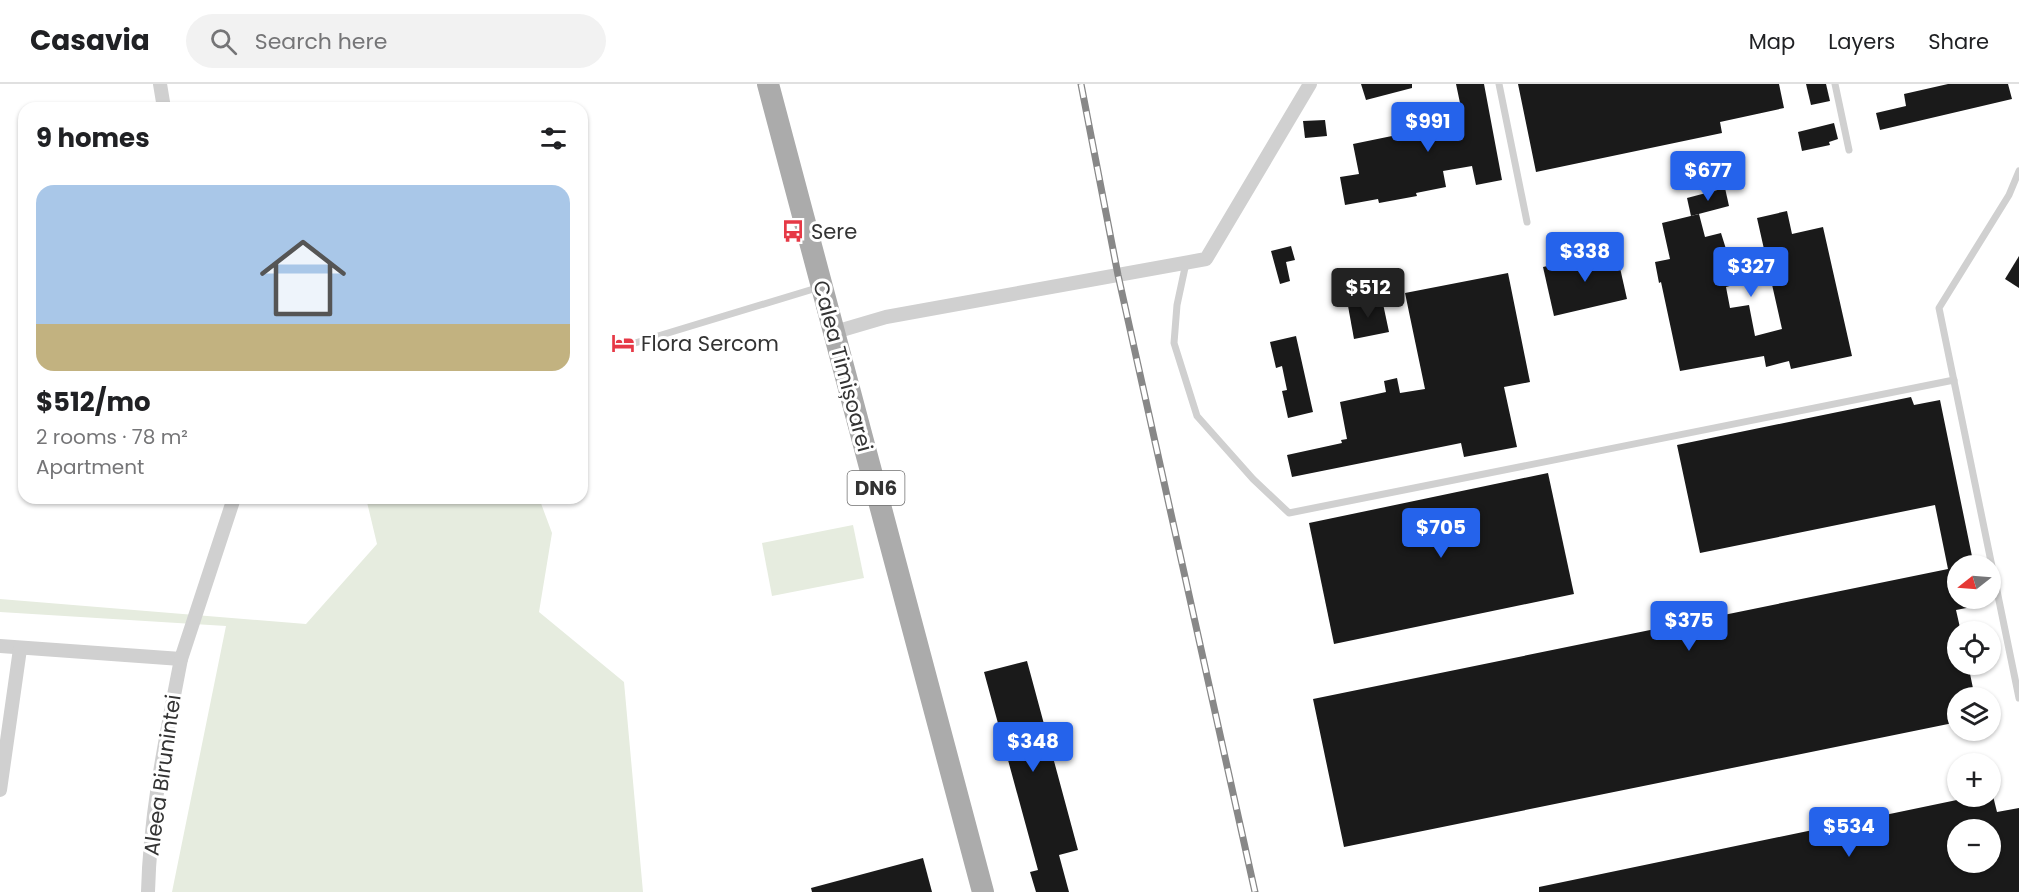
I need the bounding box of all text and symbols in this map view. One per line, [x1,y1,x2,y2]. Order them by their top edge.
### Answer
search box [186,14,606,68]
text: Casavia [30,21,150,60]
icon: search [207,25,240,58]
text: Search here [255,26,387,57]
text: Map [1749,27,1795,56]
text: Layers [1828,27,1895,56]
text: Share [1928,27,1989,56]
pin: $991 [1392,102,1464,153]
text: $991 [1405,107,1451,135]
text: 9 homes [36,120,150,156]
icon: filters [537,122,570,155]
pin: $677 [1672,151,1744,202]
text: $677 [1684,156,1732,184]
place label: Sere [811,217,857,246]
bus stop icon: Sere [780,218,806,244]
icon: home [249,224,357,332]
pin: $338 [1549,232,1621,283]
text: $338 [1560,237,1610,265]
pin: $327 [1715,247,1787,298]
text: $327 [1727,252,1775,280]
pin: $512 [1332,268,1404,319]
text: $512 [1345,273,1391,301]
street label: Calea Timișoarei [806,277,880,455]
place label: Flora Sercom [641,329,779,358]
hotel icon: Flora Sercom [610,330,636,356]
text: $512/mo [36,384,151,420]
text: 2 rooms · 78 m² [36,423,188,451]
text: Apartment [36,453,144,481]
road number: DN6 [848,471,904,505]
pin: $705 [1405,508,1477,559]
text: $705 [1416,513,1466,541]
north arrow [1947,555,2001,609]
map controls [1947,555,2001,873]
pin: $375 [1653,601,1725,652]
text: $375 [1665,606,1713,634]
button: locate [1947,621,2001,675]
button: layers [1947,687,2001,741]
street label: Aleea Birunintei [136,693,188,857]
pin: $348 [997,722,1069,773]
text: $348 [1007,727,1059,755]
button: + [1947,753,2001,807]
pin: $534 [1813,807,1885,858]
text: $534 [1823,812,1875,840]
button: − [1947,819,2001,873]

